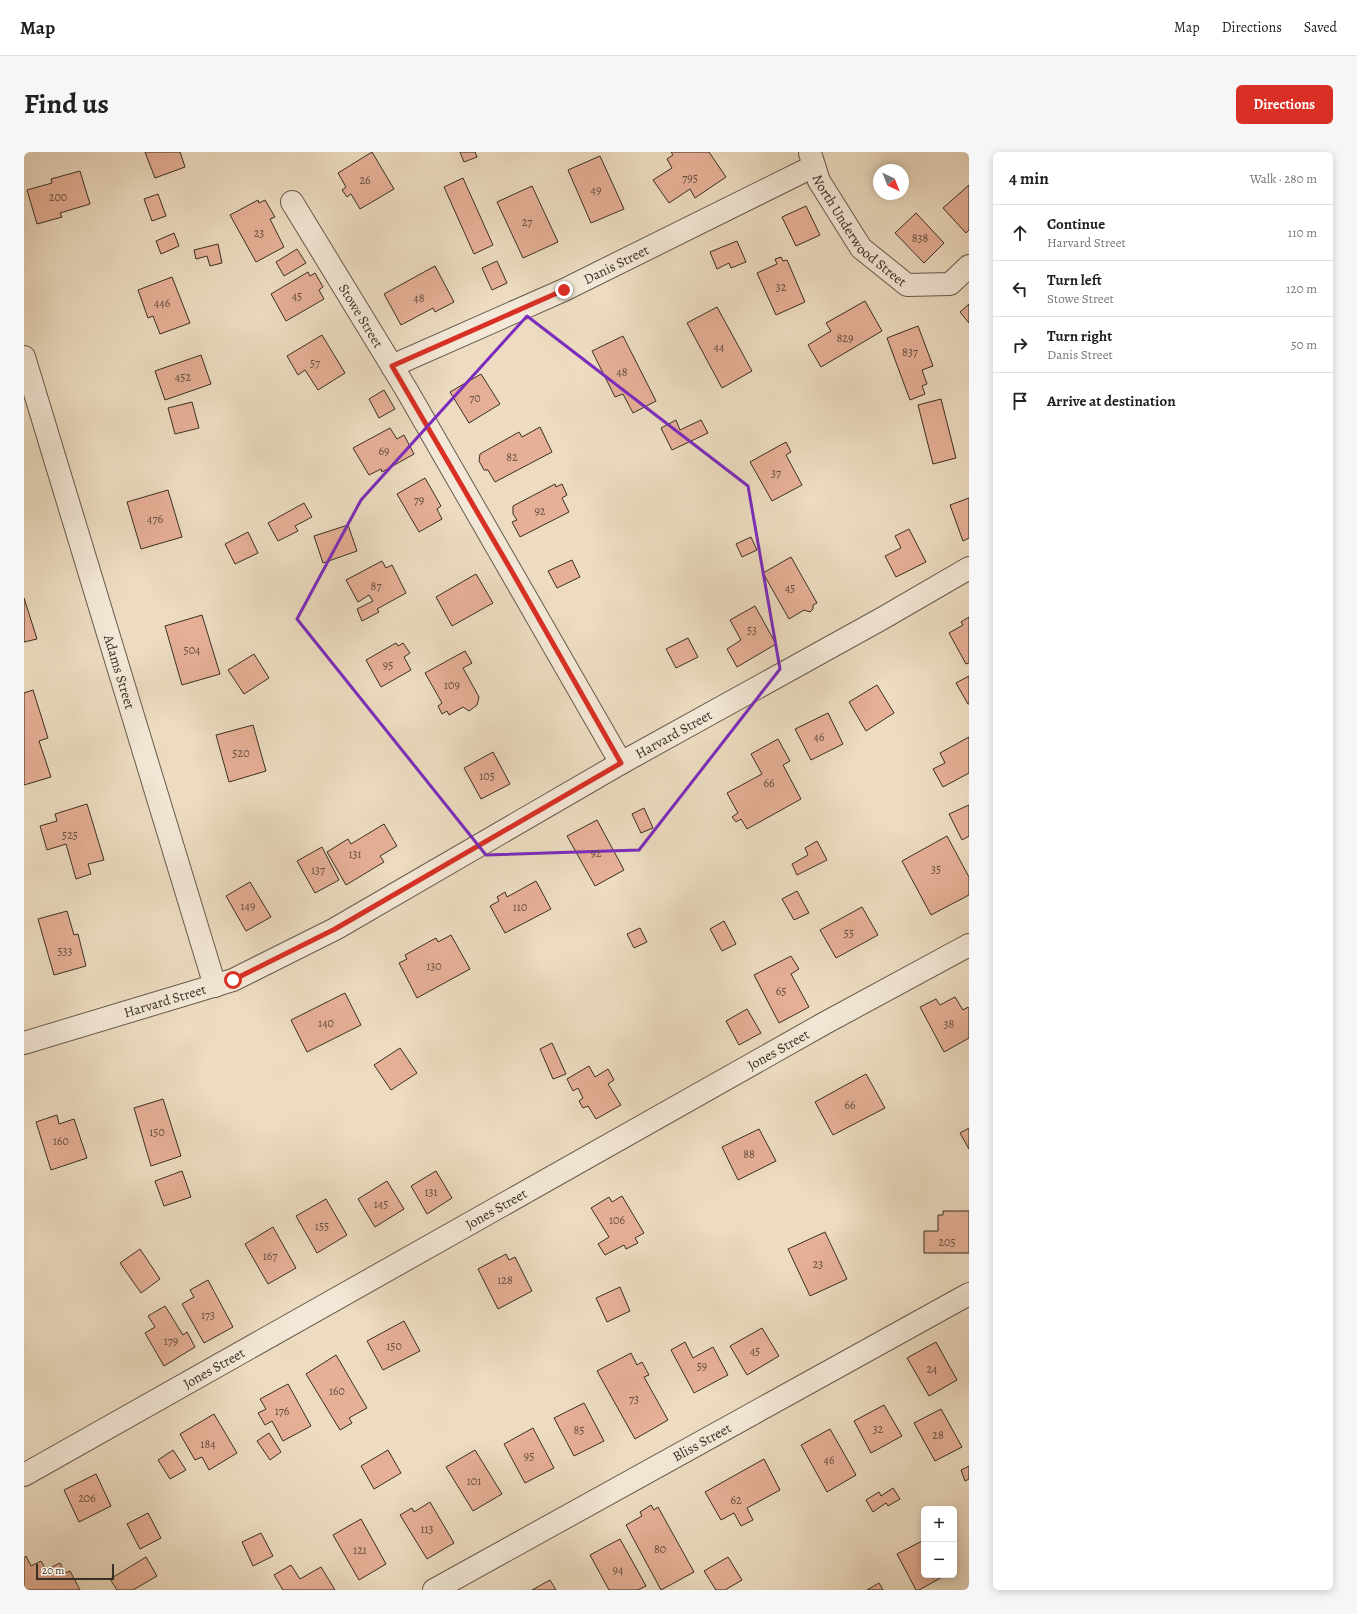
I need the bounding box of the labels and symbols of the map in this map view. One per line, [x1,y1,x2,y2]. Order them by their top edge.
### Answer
north arrow [873,164,909,200]
house number: 795 [682,170,698,186]
house number: 26 [359,172,371,188]
street label: North Underwood Street [808,172,911,291]
house number: 49 [591,182,601,198]
house number: 200 [49,189,67,205]
house number: 27 [522,214,533,230]
house number: 23 [254,225,264,241]
house number: 838 [912,230,928,246]
street label: Danis Street [580,240,652,289]
house number: 32 [776,279,787,295]
street label: Stowe Street [334,280,388,352]
route end [555,281,573,299]
house number: 45 [292,288,302,304]
house number: 48 [413,290,425,306]
house number: 446 [154,295,171,311]
house number: 829 [837,330,853,346]
house number: 44 [714,339,725,355]
house number: 837 [902,344,919,360]
house number: 57 [310,355,321,371]
house number: 48 [616,364,628,380]
house number: 452 [175,369,191,385]
house number: 70 [469,390,481,406]
house number: 69 [378,443,390,459]
house number: 82 [506,449,518,465]
house number: 37 [771,465,782,481]
house number: 79 [414,492,424,508]
house number: 92 [534,503,546,519]
house number: 476 [147,511,163,527]
house number: 87 [371,578,382,594]
house number: 45 [785,580,795,596]
house number: 53 [747,622,757,638]
street label: Adams Street [99,632,139,712]
house number: 504 [184,642,201,658]
house number: 95 [383,657,393,673]
house number: 109 [444,677,460,693]
street label: Harvard Street [632,705,716,763]
house number: 46 [814,729,825,745]
house number: 520 [232,745,250,761]
house number: 105 [479,768,495,784]
house number: 66 [763,775,775,791]
house number: 525 [62,827,78,843]
house number: 92 [590,845,602,861]
house number: 131 [348,846,362,862]
house number: 35 [931,861,941,877]
house number: 137 [311,862,326,878]
house number: 149 [240,898,256,914]
house number: 110 [513,899,527,915]
house number: 55 [844,925,854,941]
house number: 533 [57,943,73,959]
house number: 130 [426,958,442,974]
route start [224,971,242,989]
street label: Harvard Street [121,980,209,1022]
house number: 65 [776,983,786,999]
house number: 140 [318,1015,334,1031]
house number: 38 [944,1016,955,1032]
street label: Jones Street [744,1025,813,1075]
house number: 66 [844,1097,856,1113]
house number: 150 [149,1124,165,1140]
house number: 160 [53,1133,69,1149]
house number: 88 [743,1146,755,1162]
house number: 131 [424,1184,438,1200]
street label: Jones Street [462,1184,531,1234]
house number: 145 [374,1196,388,1212]
house number: 106 [609,1212,625,1228]
house number: 155 [315,1218,329,1234]
house number: 205 [938,1234,956,1250]
house number: 167 [263,1248,278,1264]
house number: 23 [813,1256,823,1272]
house number: 128 [497,1272,513,1288]
house number: 173 [201,1307,215,1323]
house number: 179 [164,1333,178,1349]
house number: 150 [386,1338,402,1354]
street label: Jones Street [180,1343,249,1393]
house number: 45 [750,1343,760,1359]
house number: 59 [697,1358,707,1374]
house number: 24 [926,1361,938,1377]
house number: 160 [329,1383,345,1399]
house number: 73 [629,1391,639,1407]
house number: 176 [275,1403,290,1419]
street label: Bliss Street [669,1418,735,1466]
house number: 32 [873,1421,884,1437]
house number: 85 [574,1422,584,1438]
house number: 28 [932,1427,944,1443]
house number: 184 [200,1436,216,1452]
house number: 95 [524,1448,534,1464]
house number: 46 [824,1452,835,1468]
house number: 101 [467,1473,481,1489]
house number: 206 [78,1490,96,1506]
house number: 62 [730,1492,742,1508]
house number: 113 [420,1521,434,1537]
house number: 80 [654,1541,666,1557]
house number: 121 [353,1542,367,1558]
scale bar [36,1562,114,1581]
house number: 94 [613,1562,624,1578]

